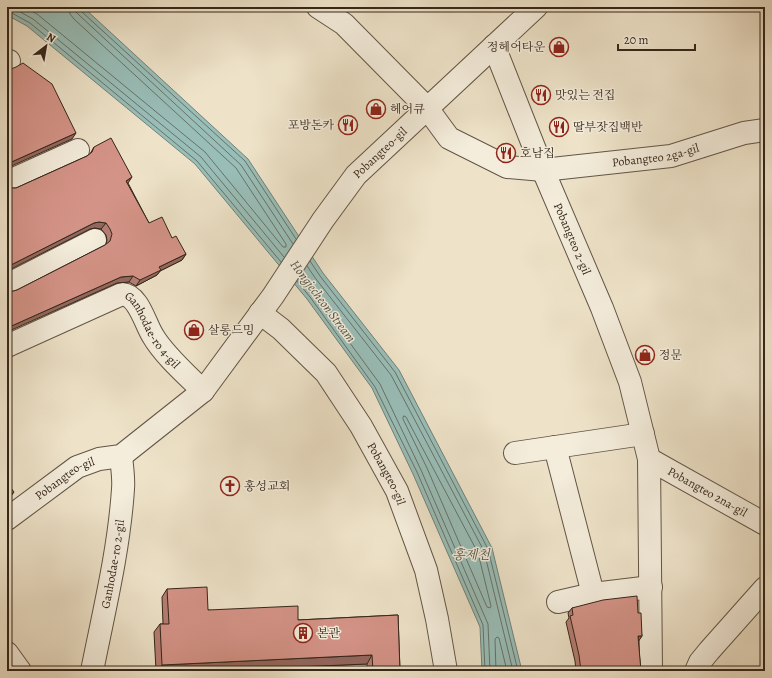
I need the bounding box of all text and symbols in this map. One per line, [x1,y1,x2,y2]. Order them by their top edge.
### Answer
north arrow [26,26,66,66]
scale bar [618,26,695,52]
text: N [44,29,58,46]
text: 20 m [624,32,648,48]
shop icon: 정헤어타운 [548,36,570,58]
place label: 정헤어타운 [487,39,545,55]
restaurant icon: 맛있는 전집 [530,84,552,106]
place label: 맛있는 전집 [555,87,615,103]
shop icon: 헤어큐 [365,98,387,120]
place label: 헤어큐 [390,101,425,117]
restaurant icon: 포방돈카 [337,114,359,136]
restaurant icon: 딸부잣집백반 [548,116,570,138]
place label: 포방돈카 [288,117,334,133]
place label: 딸부잣집백반 [573,119,643,135]
street label: Pobangteo-gil [349,123,411,182]
street label: Pobangteo 2ga-gil [611,140,701,170]
restaurant icon: 호남집 [495,142,517,164]
place label: 호남집 [520,145,555,161]
street label: Pobangteo 2-gil [550,200,595,277]
water label: Hongjecheon Stream [286,256,360,346]
street label: Ganhodae-ro 4-gil [122,288,184,372]
shop icon: 살롱드밍 [183,319,205,341]
place label: 살롱드밍 [208,322,254,338]
shop icon: 정문 [634,344,656,366]
place label: 정문 [659,347,683,363]
street label: Pobangteo-gil [364,439,409,507]
street label: Pobangteo-gil [32,453,97,504]
street label: Pobangteo 2na-gil [665,463,750,520]
church icon: 홍성교회 [219,475,241,497]
place label: 홍성교회 [244,478,290,494]
street label: Ganhodae-ro 2-gil [97,519,128,610]
water label: 홍제천 [452,546,491,563]
building icon: 본관 [292,622,314,644]
place label: 본관 [317,625,341,641]

